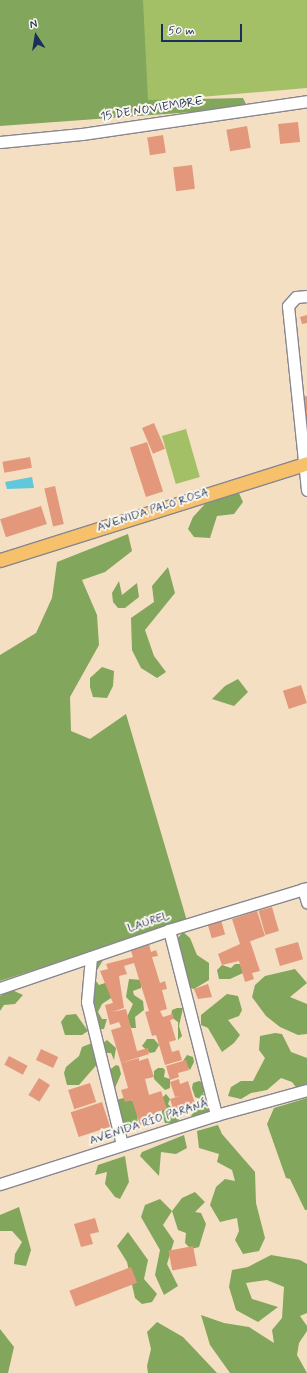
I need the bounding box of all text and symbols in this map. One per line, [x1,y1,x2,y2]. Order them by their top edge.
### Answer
north arrow [16,16,56,56]
scale bar [163,16,244,42]
text: N [28,17,39,32]
text: 50 m [168,23,195,39]
street label: 15 DE NOVIEMBRE [101,95,203,125]
street label: AVENIDA PALO ROSA [96,486,210,536]
street label: LAUREL [126,909,172,937]
street label: AVENIDA RÍO PARANÁ [88,1097,210,1149]

